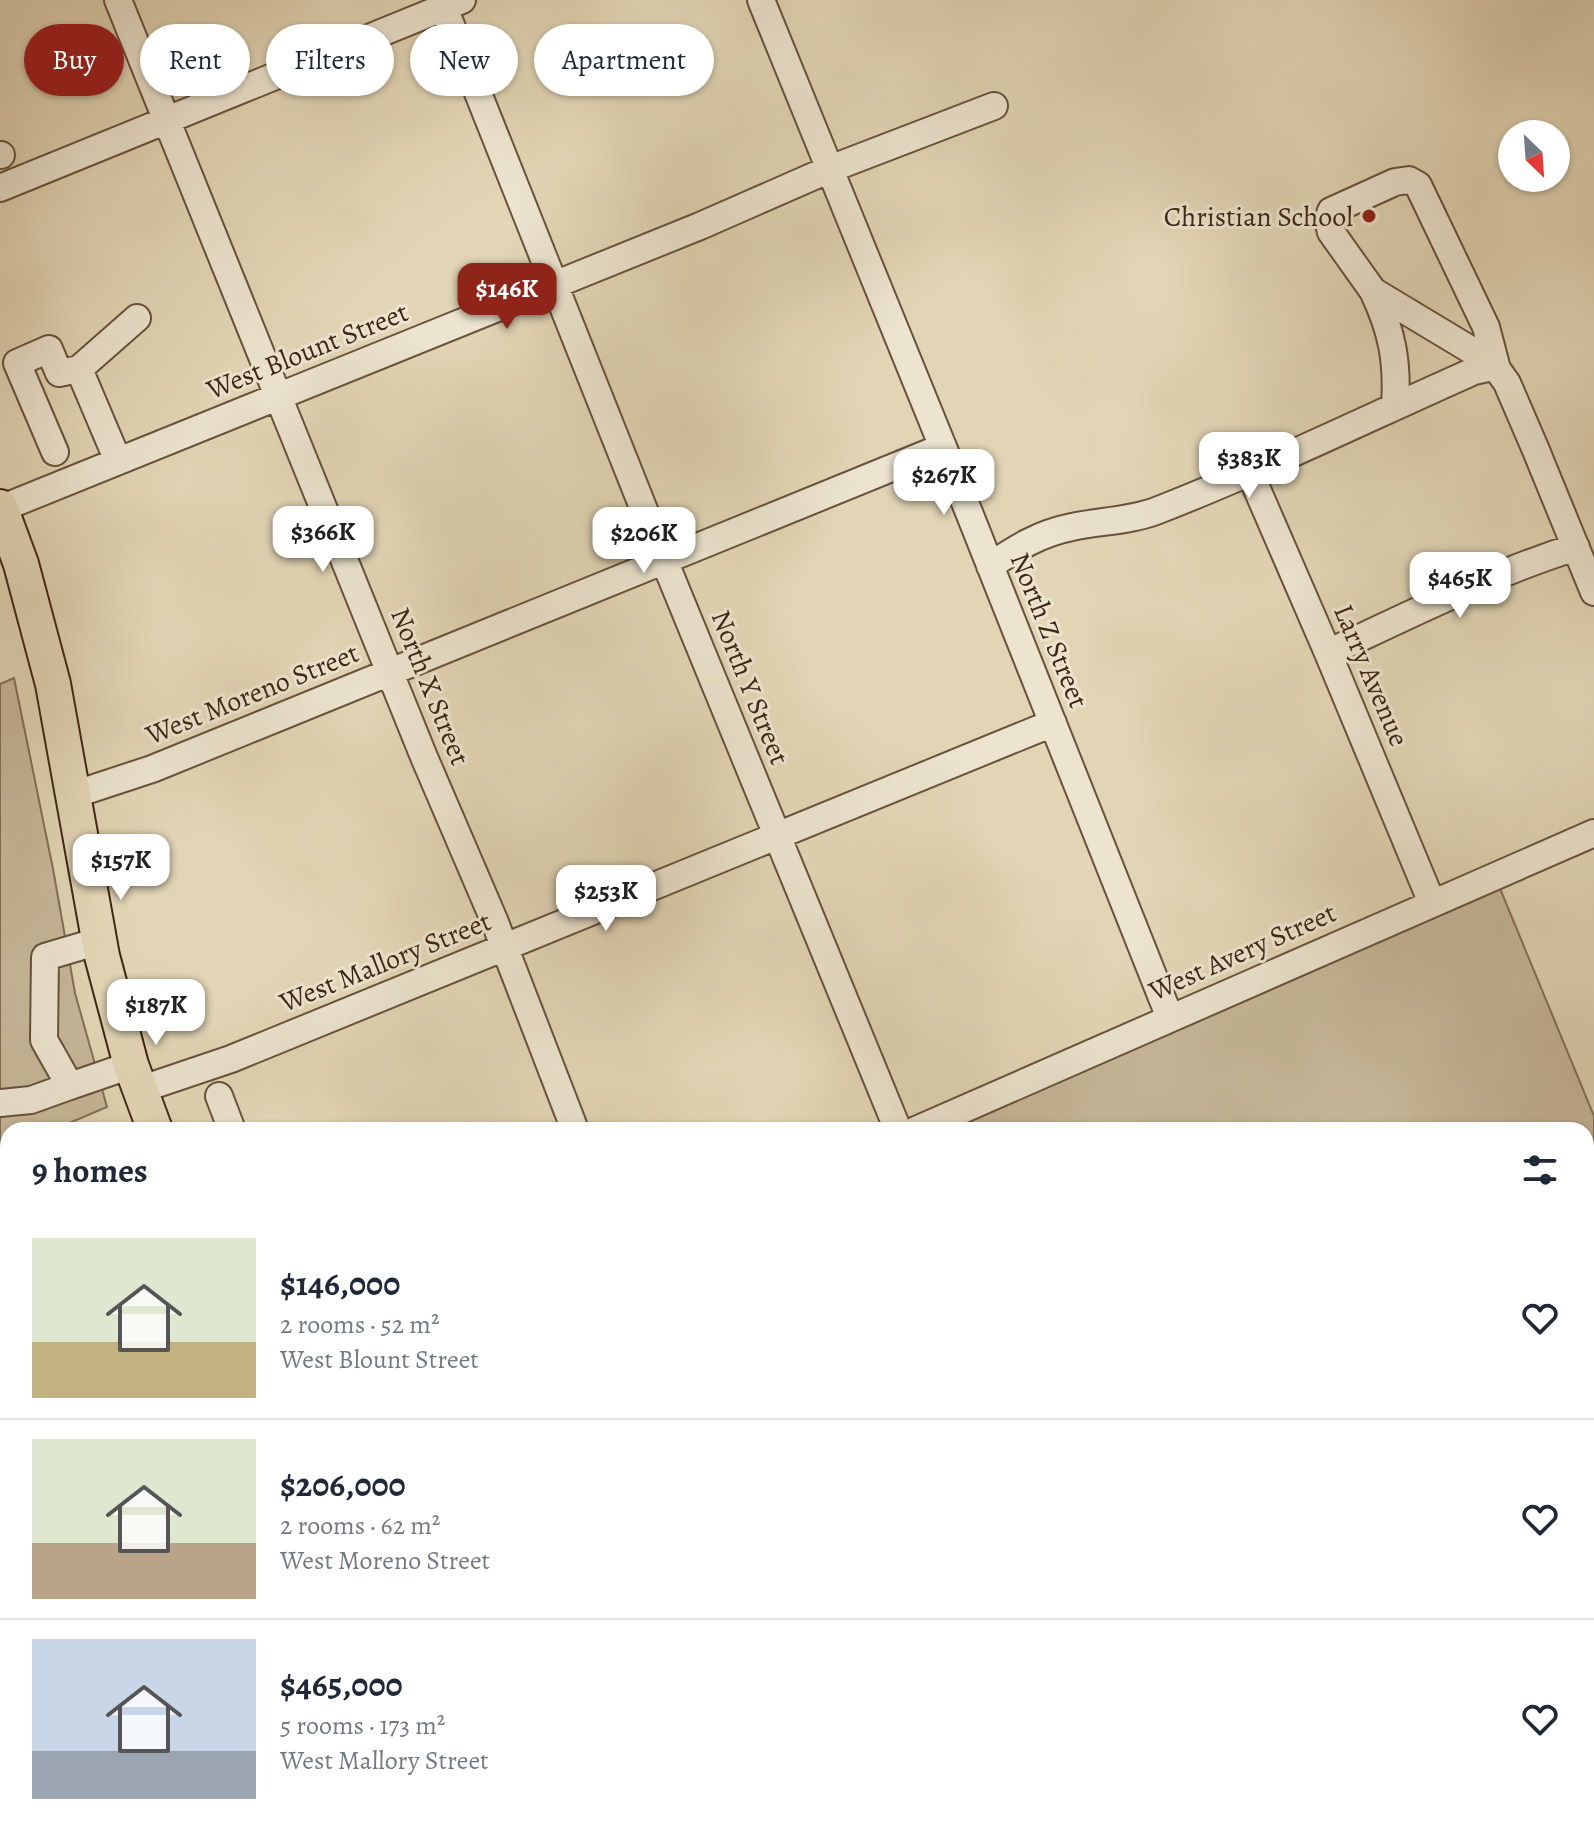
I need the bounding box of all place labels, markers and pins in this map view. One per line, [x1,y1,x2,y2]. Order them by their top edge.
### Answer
place label: Christian School [1164,198,1353,236]
marker: Christian School [1360,207,1378,225]
pin: $146K [451,263,563,331]
pin: $383K [1193,432,1305,500]
pin: $267K [888,449,1000,517]
pin: $366K [267,506,379,574]
pin: $206K [588,507,700,575]
pin: $465K [1404,552,1516,620]
pin: $157K [65,834,177,902]
pin: $253K [550,865,662,933]
pin: $187K [100,979,212,1047]

